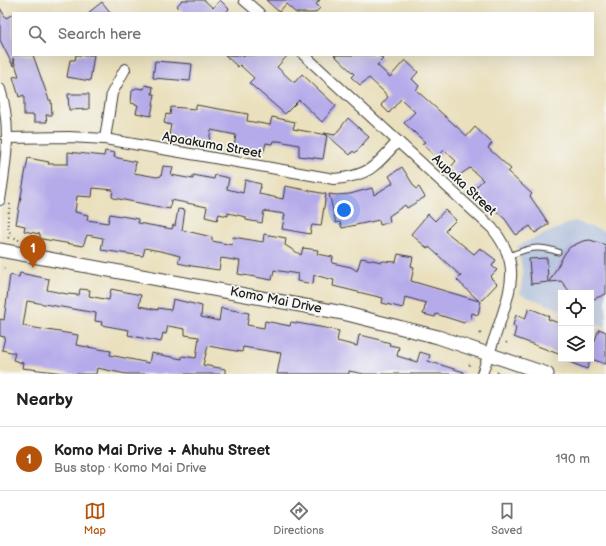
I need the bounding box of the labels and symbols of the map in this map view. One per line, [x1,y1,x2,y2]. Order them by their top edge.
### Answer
street label: Apaakuma Street [161,128,263,162]
street label: Aupaka Street [428,151,500,219]
your location [334,200,354,220]
pin: 1 [20,235,46,268]
street label: Komo Mai Drive [229,283,323,317]

